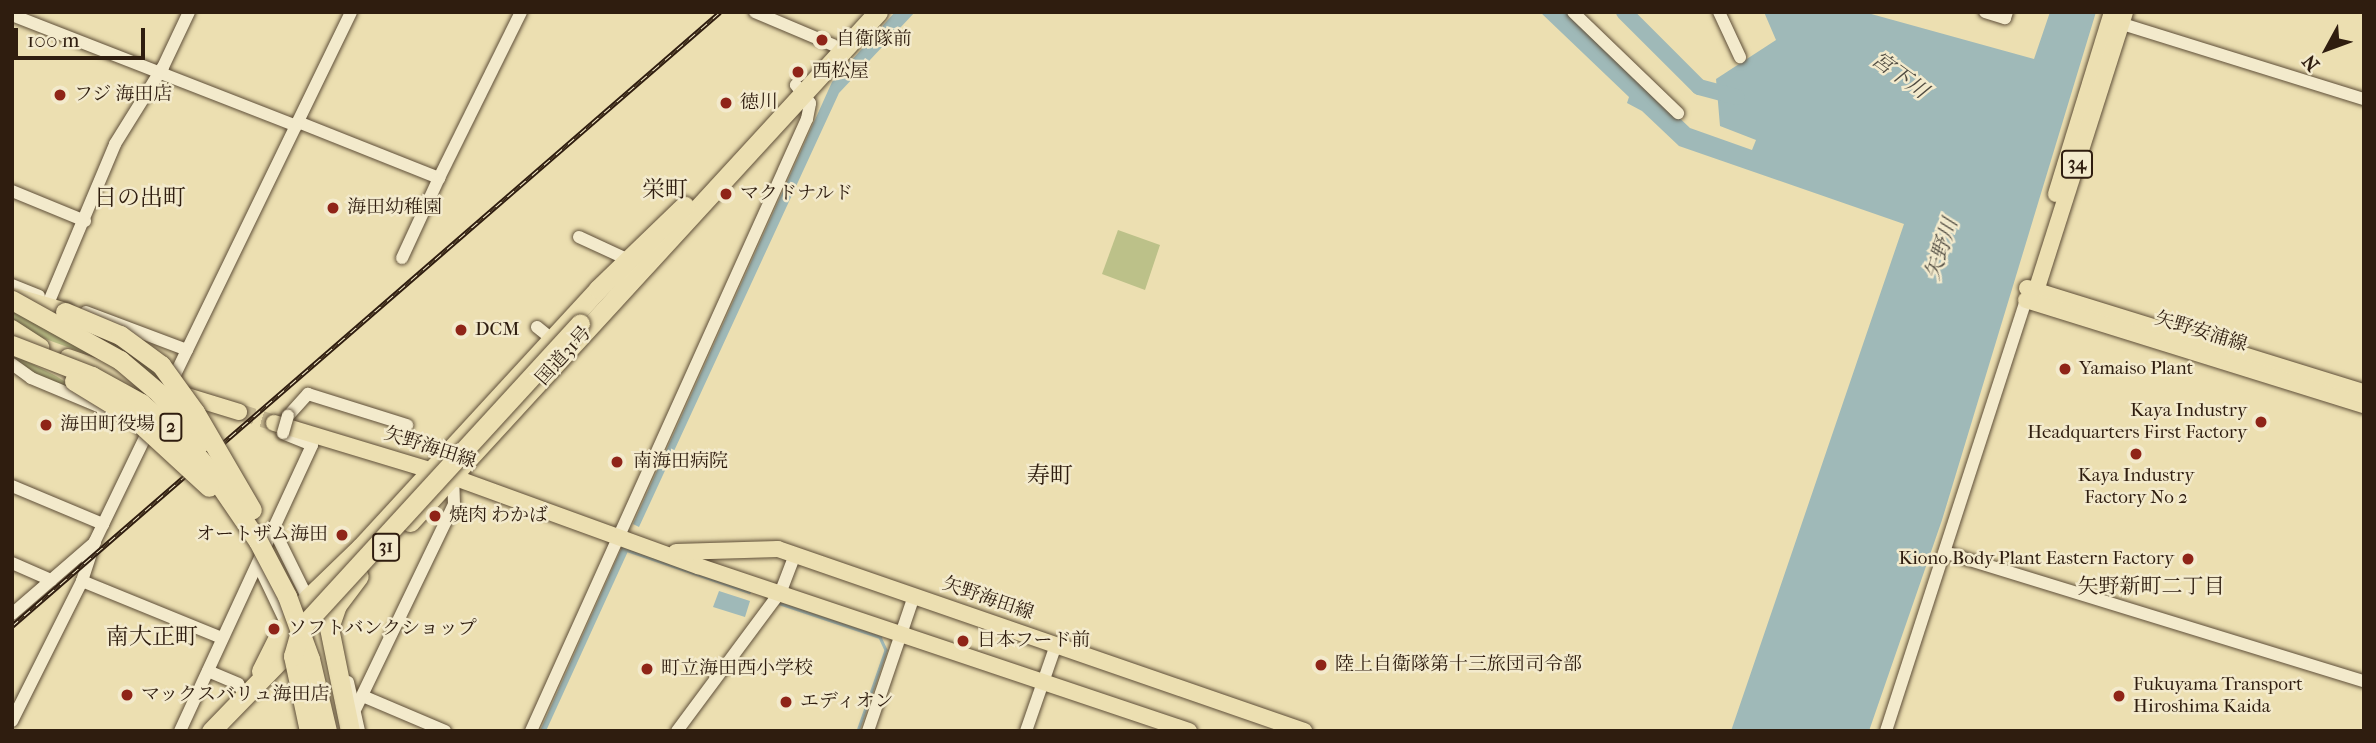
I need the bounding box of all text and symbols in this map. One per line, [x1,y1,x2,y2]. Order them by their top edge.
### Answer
scale bar [18,14,149,58]
north arrow [2292,14,2362,84]
text: 100 m [27,28,80,52]
place label: 自衛隊前 [836,29,912,51]
marker: 自衛隊前 [814,32,830,48]
water label: 宮下川 [1867,46,1933,104]
text: N [2298,50,2324,75]
place label: 西松屋 [812,61,869,83]
marker: 西松屋 [790,64,806,80]
place label: フジ 海田店 [74,84,173,106]
marker: フジ 海田店 [52,87,68,103]
place label: 徳川 [740,92,778,114]
marker: 徳川 [718,95,734,111]
road number: 34 [2060,149,2094,178]
district label: 栄町 [642,176,688,204]
place label: マクドナルド [740,183,854,205]
district label: 日の出町 [94,184,186,212]
marker: マクドナルド [718,186,734,202]
place label: 海田幼稚園 [347,197,442,219]
marker: 海田幼稚園 [325,200,341,216]
water label: 矢野川 [1919,215,1963,283]
street label: 矢野安浦線 [2152,307,2250,357]
place label: DCM [475,319,520,341]
marker: DCM [453,322,469,338]
street label: 国道31号 [532,322,596,390]
place label: Yamaiso Plant [2079,358,2193,380]
marker: Yamaiso Plant [2057,361,2073,377]
place label: Kaya Industry Headquarters First Factory [2027,400,2247,444]
road number: 2 [159,412,183,442]
place label: 海田町役場 [60,414,155,436]
marker: Kaya Industry Headquarters First Factory [2253,414,2269,430]
marker: 海田町役場 [38,417,54,433]
street label: 矢野海田線 [381,422,479,474]
marker: Kaya Industry Factory No 2 [2128,446,2144,462]
place label: 南海田病院 [633,451,728,473]
marker: 南海田病院 [607,452,627,472]
district label: 寿町 [1027,462,1073,490]
place label: Kaya Industry Factory No 2 [2078,465,2194,509]
place label: 焼肉 わかば [449,505,548,527]
marker: 焼肉 わかば [427,508,443,524]
place label: オートザム海田 [195,524,328,546]
marker: オートザム海田 [334,527,350,543]
road number: 31 [372,532,400,562]
place label: Kiono Body Plant Eastern Factory [1899,548,2174,570]
marker: Kiono Body Plant Eastern Factory [2180,551,2196,567]
street label: 矢野海田線 [939,573,1037,625]
district label: 矢野新町二丁目 [2078,573,2224,599]
place label: ソフトバンクショップ [288,618,478,640]
marker: ソフトバンクショップ [266,621,282,637]
district label: 南大正町 [106,623,198,651]
place label: 日本フード前 [977,630,1090,652]
marker: 日本フード前 [955,633,971,649]
place label: 陸上自衛隊第十三旅団司令部 [1335,654,1582,676]
marker: 陸上自衛隊第十三旅団司令部 [1313,657,1329,673]
place label: 町立海田西小学校 [661,658,813,680]
marker: 町立海田西小学校 [639,661,655,677]
place label: Fukuyama Transport Hiroshima Kaida [2133,674,2303,718]
place label: マックスバリュ海田店 [141,684,331,706]
marker: マックスバリュ海田店 [119,687,135,703]
marker: Fukuyama Transport Hiroshima Kaida [2111,688,2127,704]
place label: エディオン [800,691,895,713]
marker: エディオン [778,694,794,710]

